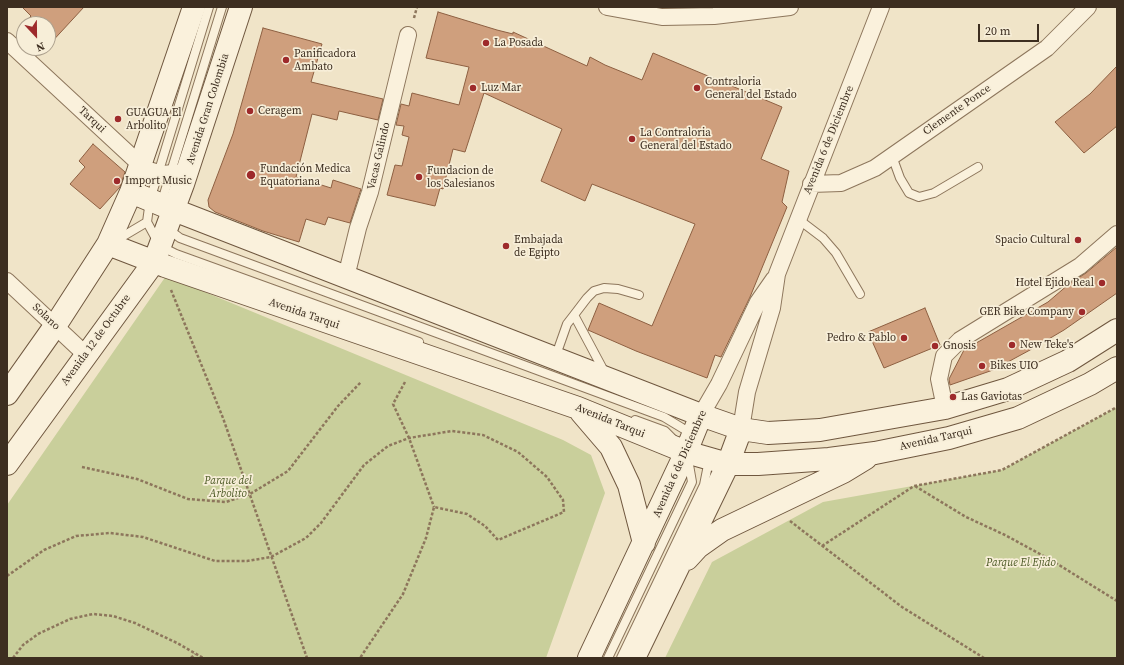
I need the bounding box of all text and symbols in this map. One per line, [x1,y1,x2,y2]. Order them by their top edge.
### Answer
north arrow [16,16,56,56]
scale bar [980,16,1041,42]
text: 20 m [985,23,1011,39]
place label: La Posada [494,36,543,50]
text: N [34,38,47,55]
marker: La Posada [481,38,491,48]
place label: Panificadora Ambato [294,47,356,73]
street label: Avenida Gran Colombia [184,52,232,166]
marker: Panificadora Ambato [281,55,291,65]
place label: Contraloria General del Estado [705,75,797,101]
place label: Luz Mar [481,81,521,95]
street label: Clemente Ponce [921,82,993,138]
marker: Luz Mar [468,83,478,93]
marker: Contraloria General del Estado [692,83,702,93]
street label: Avenida 6 de Diciembre [801,84,857,196]
street label: Tarqui [76,104,108,136]
place label: Ceragem [258,104,302,118]
place label: GUAGUA El Arbolito [126,106,182,132]
marker: Ceragem [245,106,255,116]
marker: GUAGUA El Arbolito [113,114,123,124]
street label: Vacas Galindo [365,121,393,191]
place label: La Contraloria General del Estado [640,126,732,152]
marker: La Contraloria General del Estado [627,134,637,144]
place label: Fundación Medica Equatoriana [260,162,351,188]
place label: Fundacion de los Salesianos [427,164,495,190]
marker: Fundación Medica Equatoriana [245,169,257,181]
marker: Fundacion de los Salesianos [414,172,424,182]
place label: Import Music [125,174,192,188]
marker: Import Music [112,176,122,186]
place label: Embajada de Egipto [514,233,563,259]
place label: Spacio Cultural [995,233,1070,247]
marker: Spacio Cultural [1073,235,1083,245]
marker: Embajada de Egipto [501,241,511,251]
place label: Hotel Ejido Real [1015,276,1094,290]
marker: Hotel Ejido Real [1097,278,1107,288]
street label: Avenida 12 de Octubre [59,292,133,388]
street label: Avenida Tarqui [267,296,341,332]
street label: Solano [29,301,63,333]
place label: GER Bike Company [979,305,1074,319]
marker: GER Bike Company [1077,307,1087,317]
place label: Pedro & Pablo [827,331,896,345]
marker: Pedro & Pablo [899,333,909,343]
place label: New Teke's [1020,338,1073,352]
place label: Gnosis [943,339,976,353]
marker: New Teke's [1007,340,1017,350]
marker: Gnosis [930,341,940,351]
place label: Bikes UIO [990,359,1038,373]
marker: Bikes UIO [977,361,987,371]
place label: Las Gaviotas [961,390,1022,404]
marker: Las Gaviotas [948,392,958,402]
street label: Avenida Tarqui [573,401,647,441]
street label: Avenida 6 de Diciembre [650,408,710,520]
street label: Avenida Tarqui [899,424,973,454]
park label: Parque del Arbolito [204,474,252,500]
park label: Parque El Ejido [986,556,1056,570]

